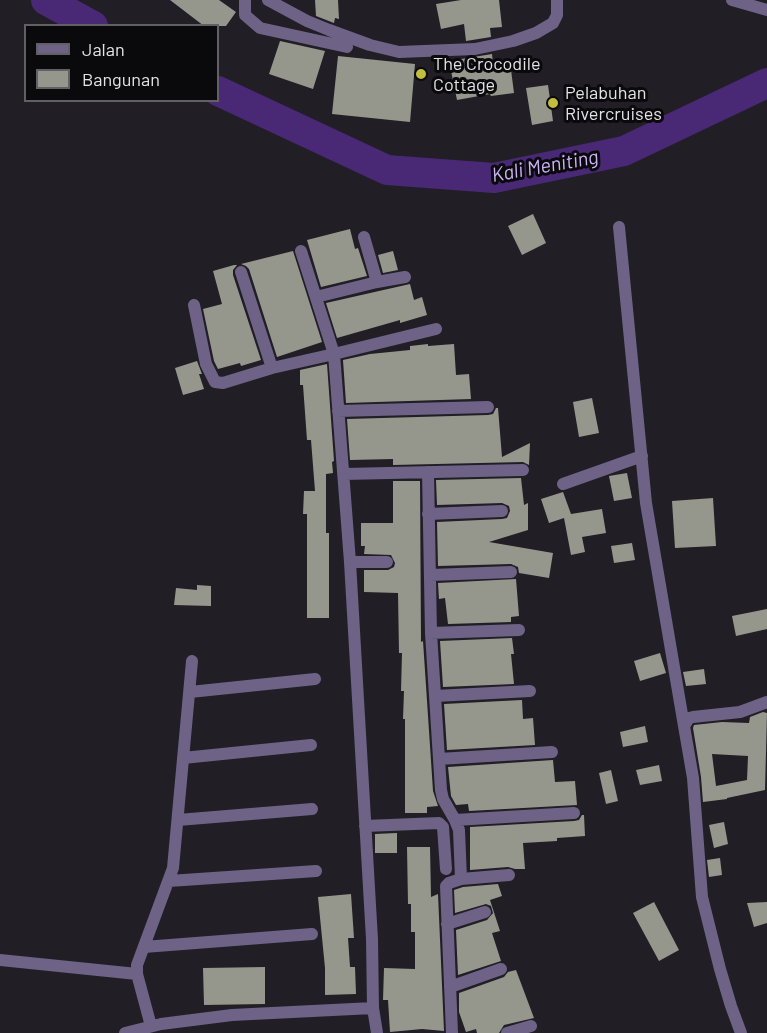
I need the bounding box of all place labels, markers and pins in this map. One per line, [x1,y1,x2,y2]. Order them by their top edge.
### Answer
place label: The Crocodile Cottage [433,53,540,96]
marker: The Crocodile Cottage [414,67,428,81]
place label: Pelabuhan Rivercruises [565,82,662,124]
marker: Pelabuhan Rivercruises [546,96,560,110]

